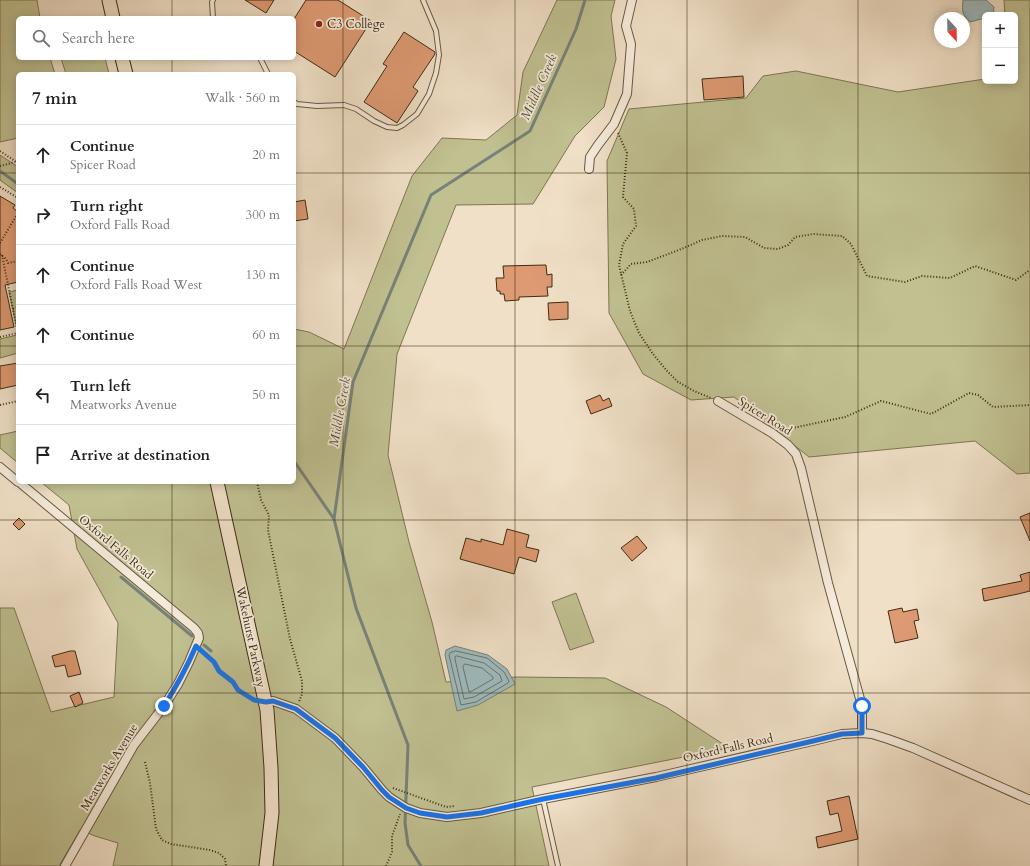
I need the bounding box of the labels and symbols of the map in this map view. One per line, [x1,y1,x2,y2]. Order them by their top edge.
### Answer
north arrow [934,12,970,48]
place label: C3 College [327,16,385,32]
marker: C3 College [314,19,324,29]
water label: Middle Creek [516,51,562,123]
water label: Middle Creek [325,375,355,448]
street label: Spicer Road [735,393,795,439]
street label: Oxford Falls Road [76,511,157,583]
street label: Wakehurst Parkway [232,584,270,690]
route end [155,697,173,715]
route start [853,697,871,715]
street label: Meatworks Avenue [77,721,141,813]
street label: Oxford Falls Road [681,730,775,766]

